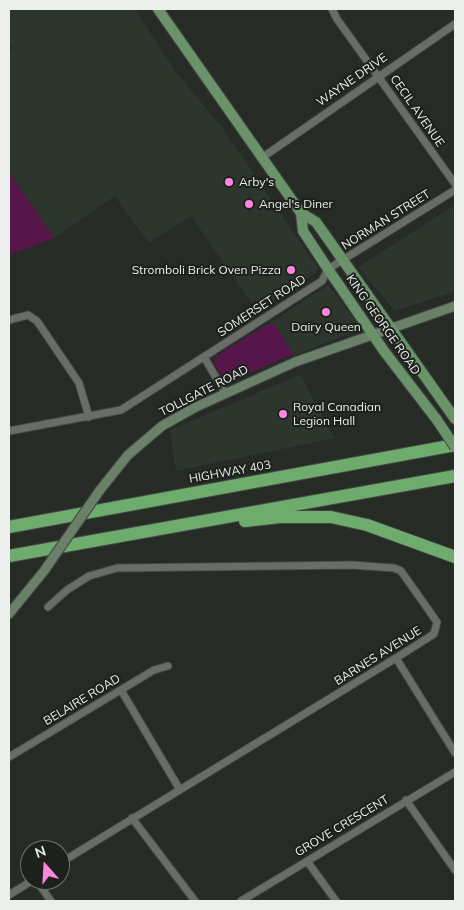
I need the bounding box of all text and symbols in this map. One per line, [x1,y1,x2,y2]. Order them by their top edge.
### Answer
street label: WAYNE DRIVE [314,50,390,110]
street label: CECIL AVENUE [387,72,447,150]
place label: Arby's [239,175,274,189]
marker: Arby's [223,176,235,188]
street label: NORMAN STREET [339,187,433,253]
place label: Angel's Diner [259,197,333,211]
marker: Angel's Diner [243,198,255,210]
place label: Stromboli Brick Oven Pizza [132,263,281,277]
marker: Stromboli Brick Oven Pizza [285,264,297,276]
street label: SOMERSET ROAD [215,272,309,340]
street label: KING GEORGE ROAD [343,272,423,378]
marker: Dairy Queen [320,306,332,318]
place label: Dairy Queen [291,320,361,334]
street label: TOLLGATE ROAD [157,362,251,420]
place label: Royal Canadian Legion Hall [293,400,381,428]
marker: Royal Canadian Legion Hall [277,408,289,420]
street label: HIGHWAY 403 [188,458,272,486]
street label: BARNES AVENUE [332,623,424,689]
street label: BELAIRE ROAD [41,671,123,729]
street label: GROVE CRESCENT [292,792,392,860]
north arrow [20,840,70,890]
text: N [33,842,48,862]

